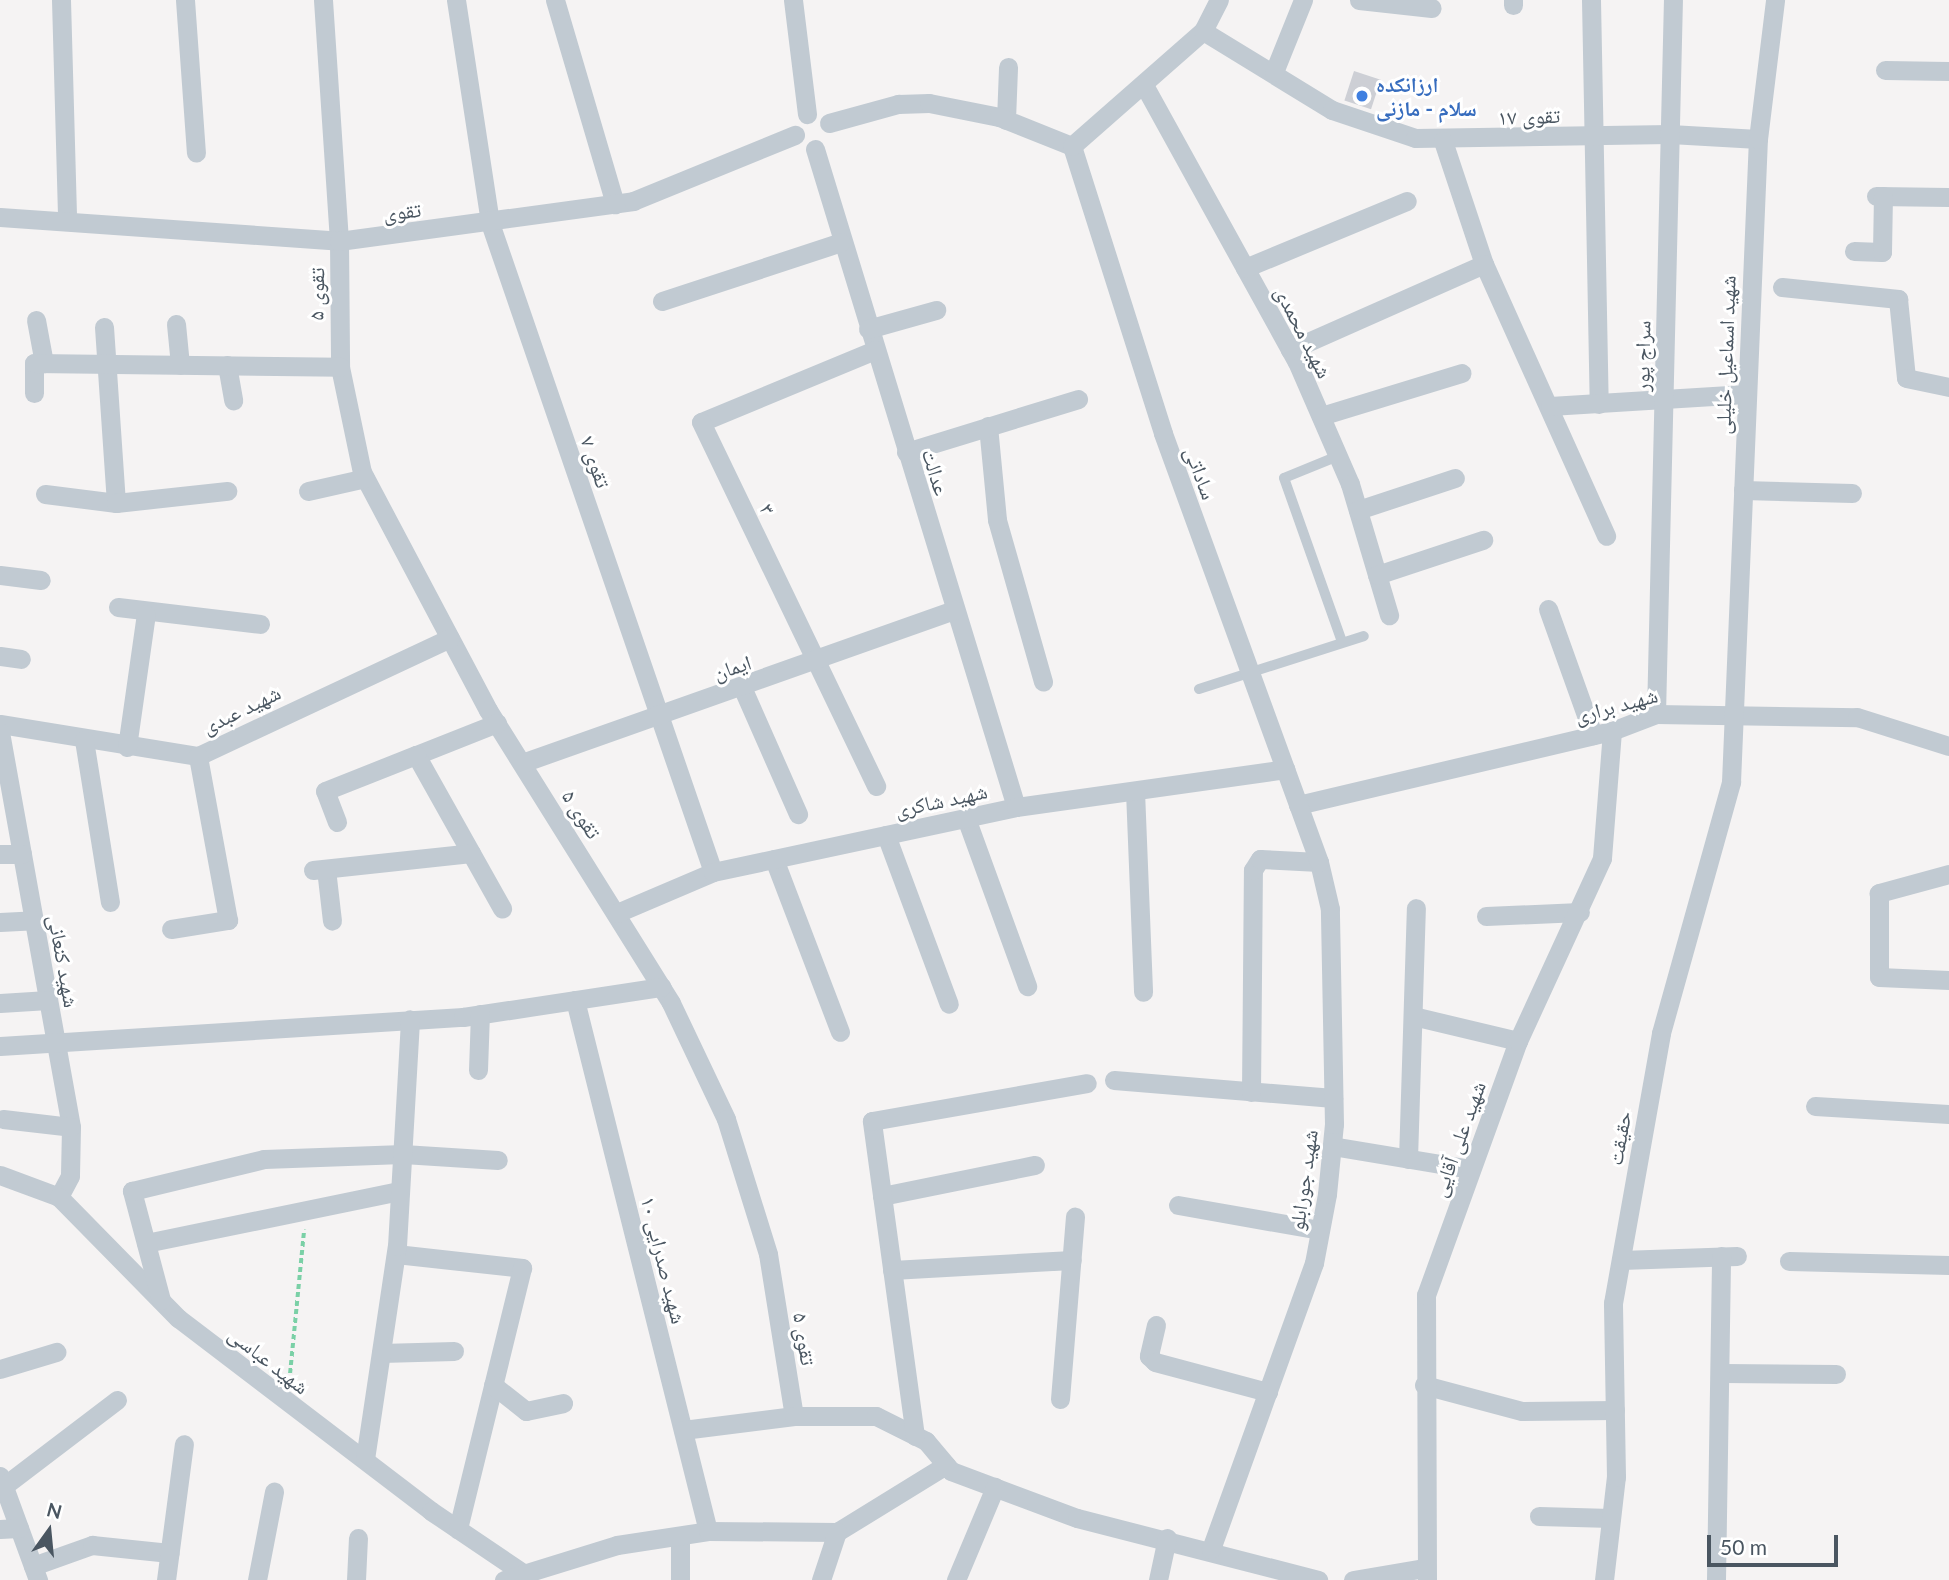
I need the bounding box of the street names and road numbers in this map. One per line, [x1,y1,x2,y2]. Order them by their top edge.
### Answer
street label: تقوی ۱۷ [1497,102,1561,130]
street label: تقوی [382,196,422,226]
street label: تقوی ۵ [303,267,329,321]
street label: شهید اسماعیل خلیلی [1710,275,1740,435]
street label: شهید محمدی [1270,282,1338,382]
street label: سراج پور [1629,320,1655,392]
street label: تقوی ۷ [575,433,617,491]
street label: ساداتی [1180,443,1222,503]
street label: عدالت [917,446,955,498]
street label: ۳ [755,499,781,519]
street label: ایمان [710,649,754,685]
street label: شهید عبدی [198,679,284,739]
street label: شهید براری [1572,682,1660,728]
street label: شهید شاکری [892,778,990,822]
street label: تقوی ۵ [557,785,607,843]
street label: شهید کنعانی [43,913,85,1009]
street label: شهید علی آقایی [1425,1078,1491,1200]
street label: حقیقت [1602,1109,1636,1167]
street label: شهید جورابلو [1283,1128,1323,1232]
street label: شهید صدرایی ۱۰ [636,1194,692,1326]
street label: تقوی ۵ [788,1311,822,1367]
street label: شهید عباسی [224,1321,314,1399]

